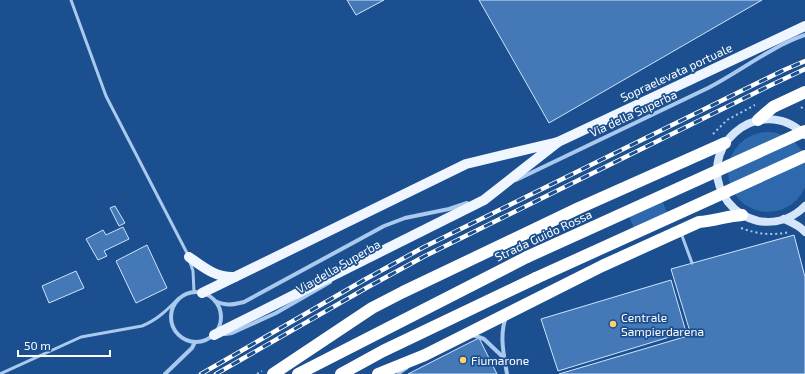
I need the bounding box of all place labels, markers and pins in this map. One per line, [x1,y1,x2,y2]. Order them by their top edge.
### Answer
place label: Centrale Sampierdarena [621,310,704,338]
marker: Centrale Sampierdarena [608,319,618,329]
place label: Fiumarone [471,353,529,367]
marker: Fiumarone [458,355,468,365]

